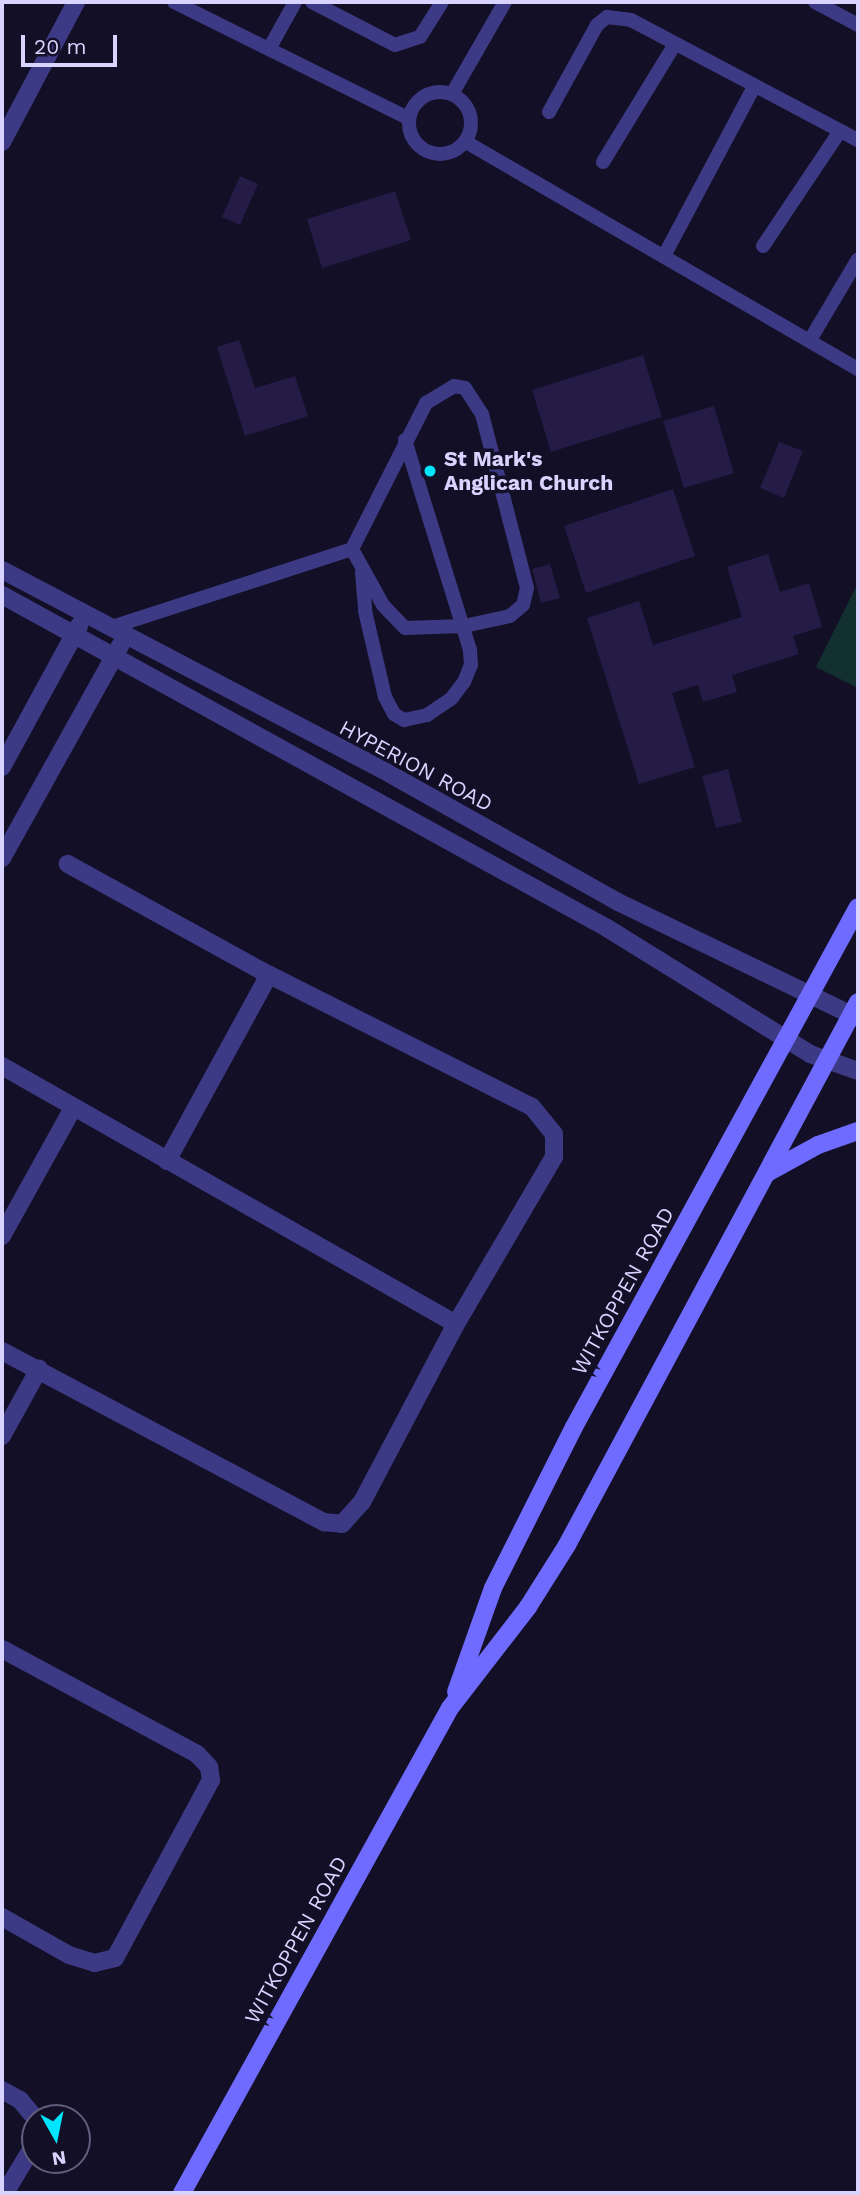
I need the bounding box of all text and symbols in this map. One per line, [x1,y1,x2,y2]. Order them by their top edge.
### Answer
scale bar [24,21,121,65]
text: 20 m [34,34,86,59]
place label: St Mark's Anglican Church [444,446,613,496]
marker: St Mark's Anglican Church [422,463,438,479]
street label: HYPERION ROAD [335,715,497,817]
street label: WITKOPPEN ROAD [567,1203,679,1379]
street label: WITKOPPEN ROAD [240,1852,352,2028]
north arrow [21,2104,91,2174]
text: N [50,2146,68,2171]

